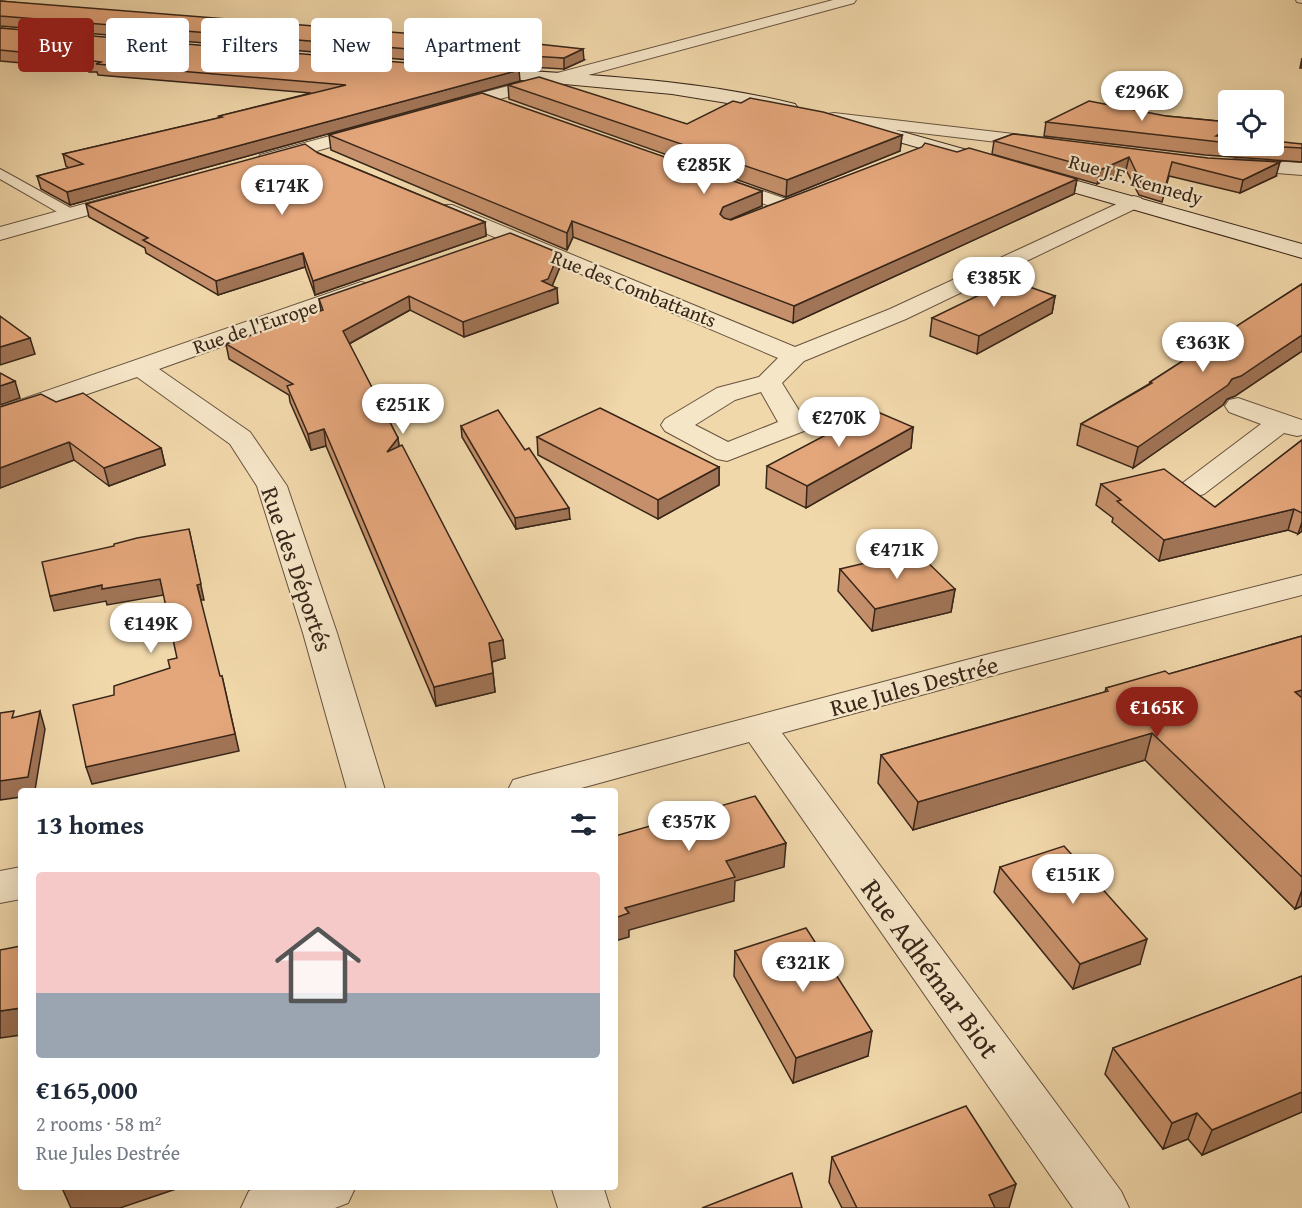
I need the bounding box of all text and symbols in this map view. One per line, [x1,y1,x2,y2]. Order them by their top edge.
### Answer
chip: Buy [18,18,94,72]
chip: Rent [106,18,189,72]
chip: Filters [201,18,299,72]
chip: New [311,18,392,72]
chip: Apartment [404,18,542,72]
pin: €296K [1100,71,1184,122]
text: €296K [1115,76,1169,105]
map controls [1218,90,1284,156]
button: locate [1218,90,1284,156]
pin: €285K [662,144,746,195]
street label: Rue J.F. Kennedy [1066,146,1206,212]
text: €285K [677,149,731,178]
pin: €174K [240,165,324,216]
text: €174K [255,170,309,199]
street label: Rue des Combattants [547,242,721,334]
pin: €385K [952,257,1036,308]
text: €385K [967,262,1021,291]
street label: Rue de l'Europe [189,291,321,361]
pin: €363K [1161,322,1245,373]
text: €363K [1176,327,1230,356]
pin: €251K [361,384,445,435]
text: €251K [376,389,430,418]
pin: €270K [797,397,881,448]
text: €270K [812,402,866,431]
street label: Rue des Déportés [252,482,342,656]
pin: €471K [855,529,939,580]
text: €471K [870,534,924,563]
pin: €149K [109,603,193,654]
text: €149K [124,608,178,637]
street label: Rue Jules Destrée [826,647,1002,725]
pin: €165K [1115,687,1199,738]
text: €165K [1130,692,1184,721]
pin: €357K [647,801,731,852]
text: 13 homes [36,805,144,844]
text: €357K [662,806,716,835]
icon: filters [567,808,600,841]
pin: €151K [1031,854,1115,905]
text: €151K [1046,859,1100,888]
street label: Rue Adhémar Biot [852,870,1010,1066]
icon: home [264,911,372,1019]
pin: €321K [761,942,845,993]
text: €321K [776,947,830,976]
text: €165,000 [36,1070,138,1109]
text: 2 rooms · 58 m² [36,1109,162,1138]
text: Rue Jules Destrée [36,1138,180,1167]

